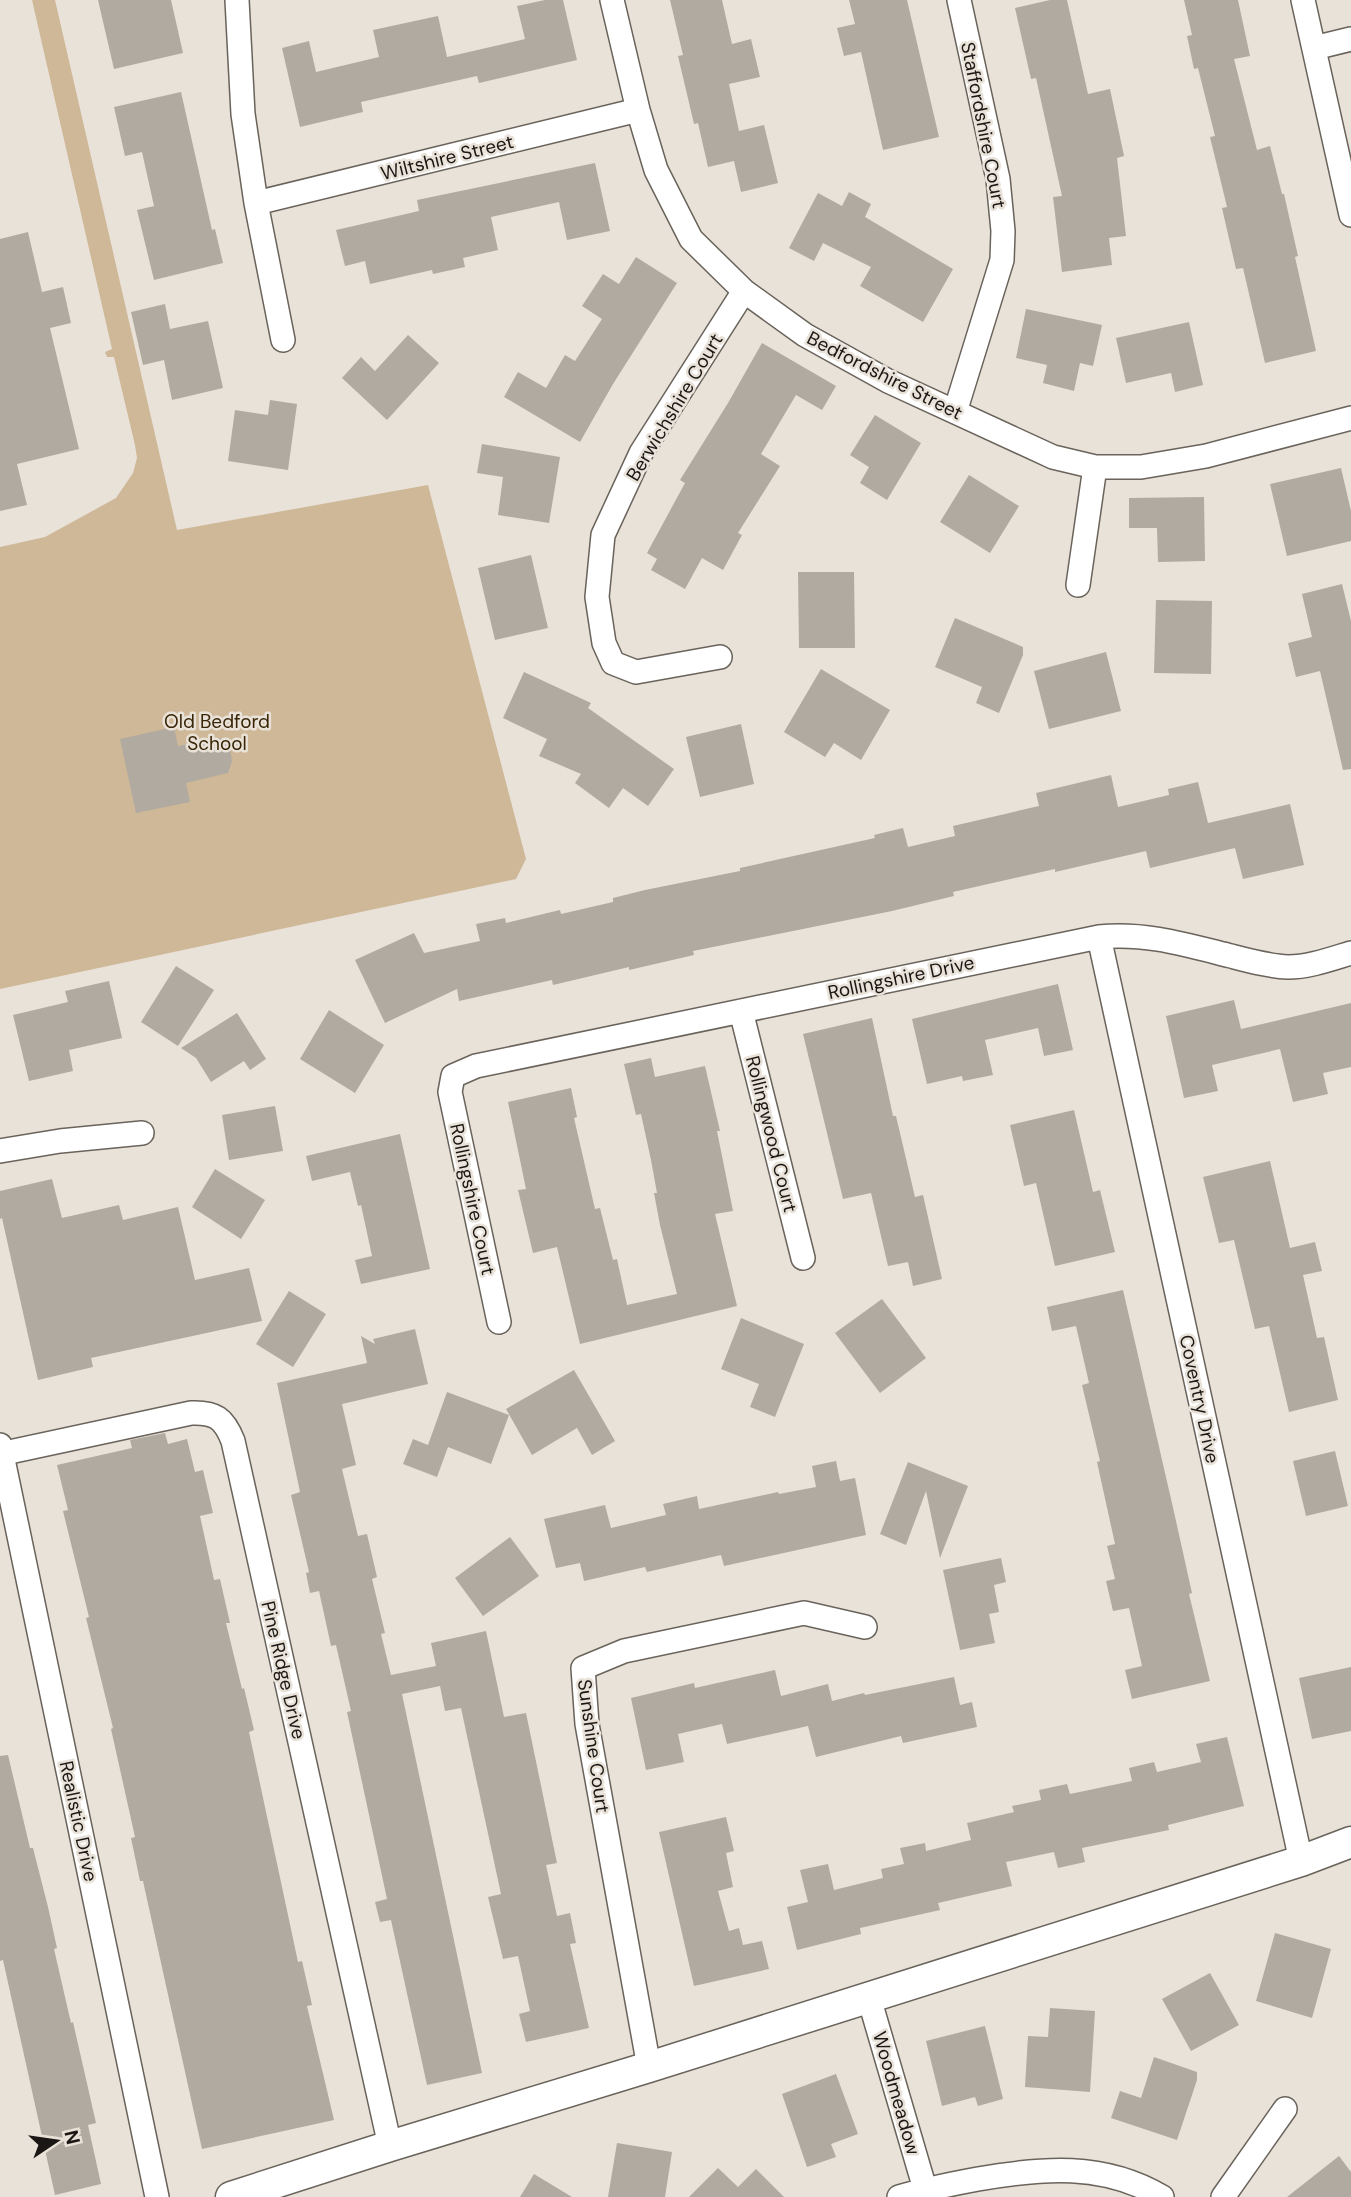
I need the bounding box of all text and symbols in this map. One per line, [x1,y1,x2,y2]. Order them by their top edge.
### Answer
street label: Staffordshire Court [955,40,1012,210]
street label: Wiltshire Street [378,129,516,186]
street label: Bedfordshire Street [803,325,967,426]
street label: Berwichshire Court [620,329,728,486]
park label: Old Bedford School [164,709,270,756]
street label: Rollingshire Drive [826,950,977,1005]
street label: Rollingwood Court [740,1053,803,1215]
street label: Rollingshire Court [444,1121,501,1277]
street label: Coventry Drive [1174,1333,1225,1466]
street label: Pine Ridge Drive [255,1599,312,1742]
street label: Sunshine Court [572,1678,615,1815]
street label: Realistic Drive [54,1759,103,1884]
street label: Woodmeadow [867,2029,926,2158]
north arrow [21,2106,91,2176]
text: N [58,2128,86,2147]

